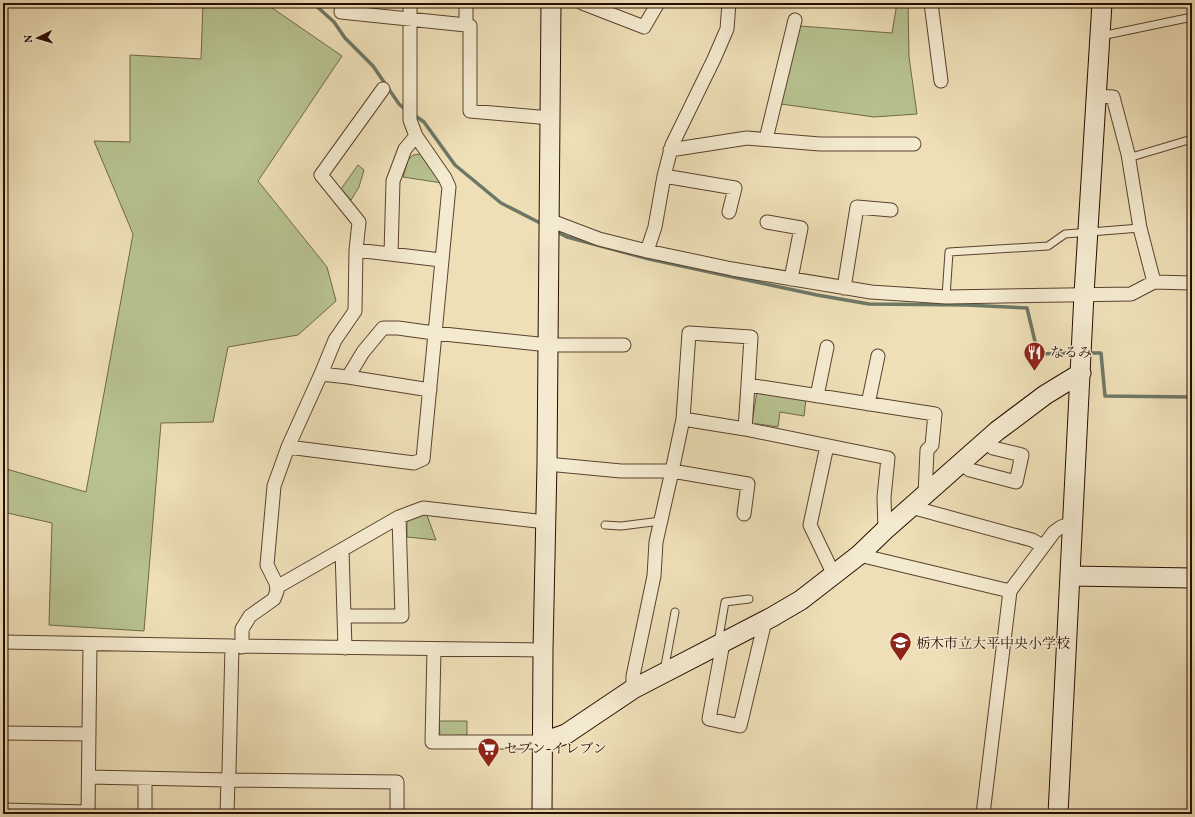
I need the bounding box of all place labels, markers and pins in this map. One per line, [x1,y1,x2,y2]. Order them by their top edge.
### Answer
restaurant icon: なるみ [1021,339,1047,372]
place label: なるみ [1050,344,1092,363]
school or university icon: 栃木市立大平中央小学校 [887,630,913,663]
place label: 栃木市立大平中央小学校 [916,635,1070,654]
supermarket icon: セブン-イレブン [476,735,502,768]
place label: セブン-イレブン [504,740,607,759]

